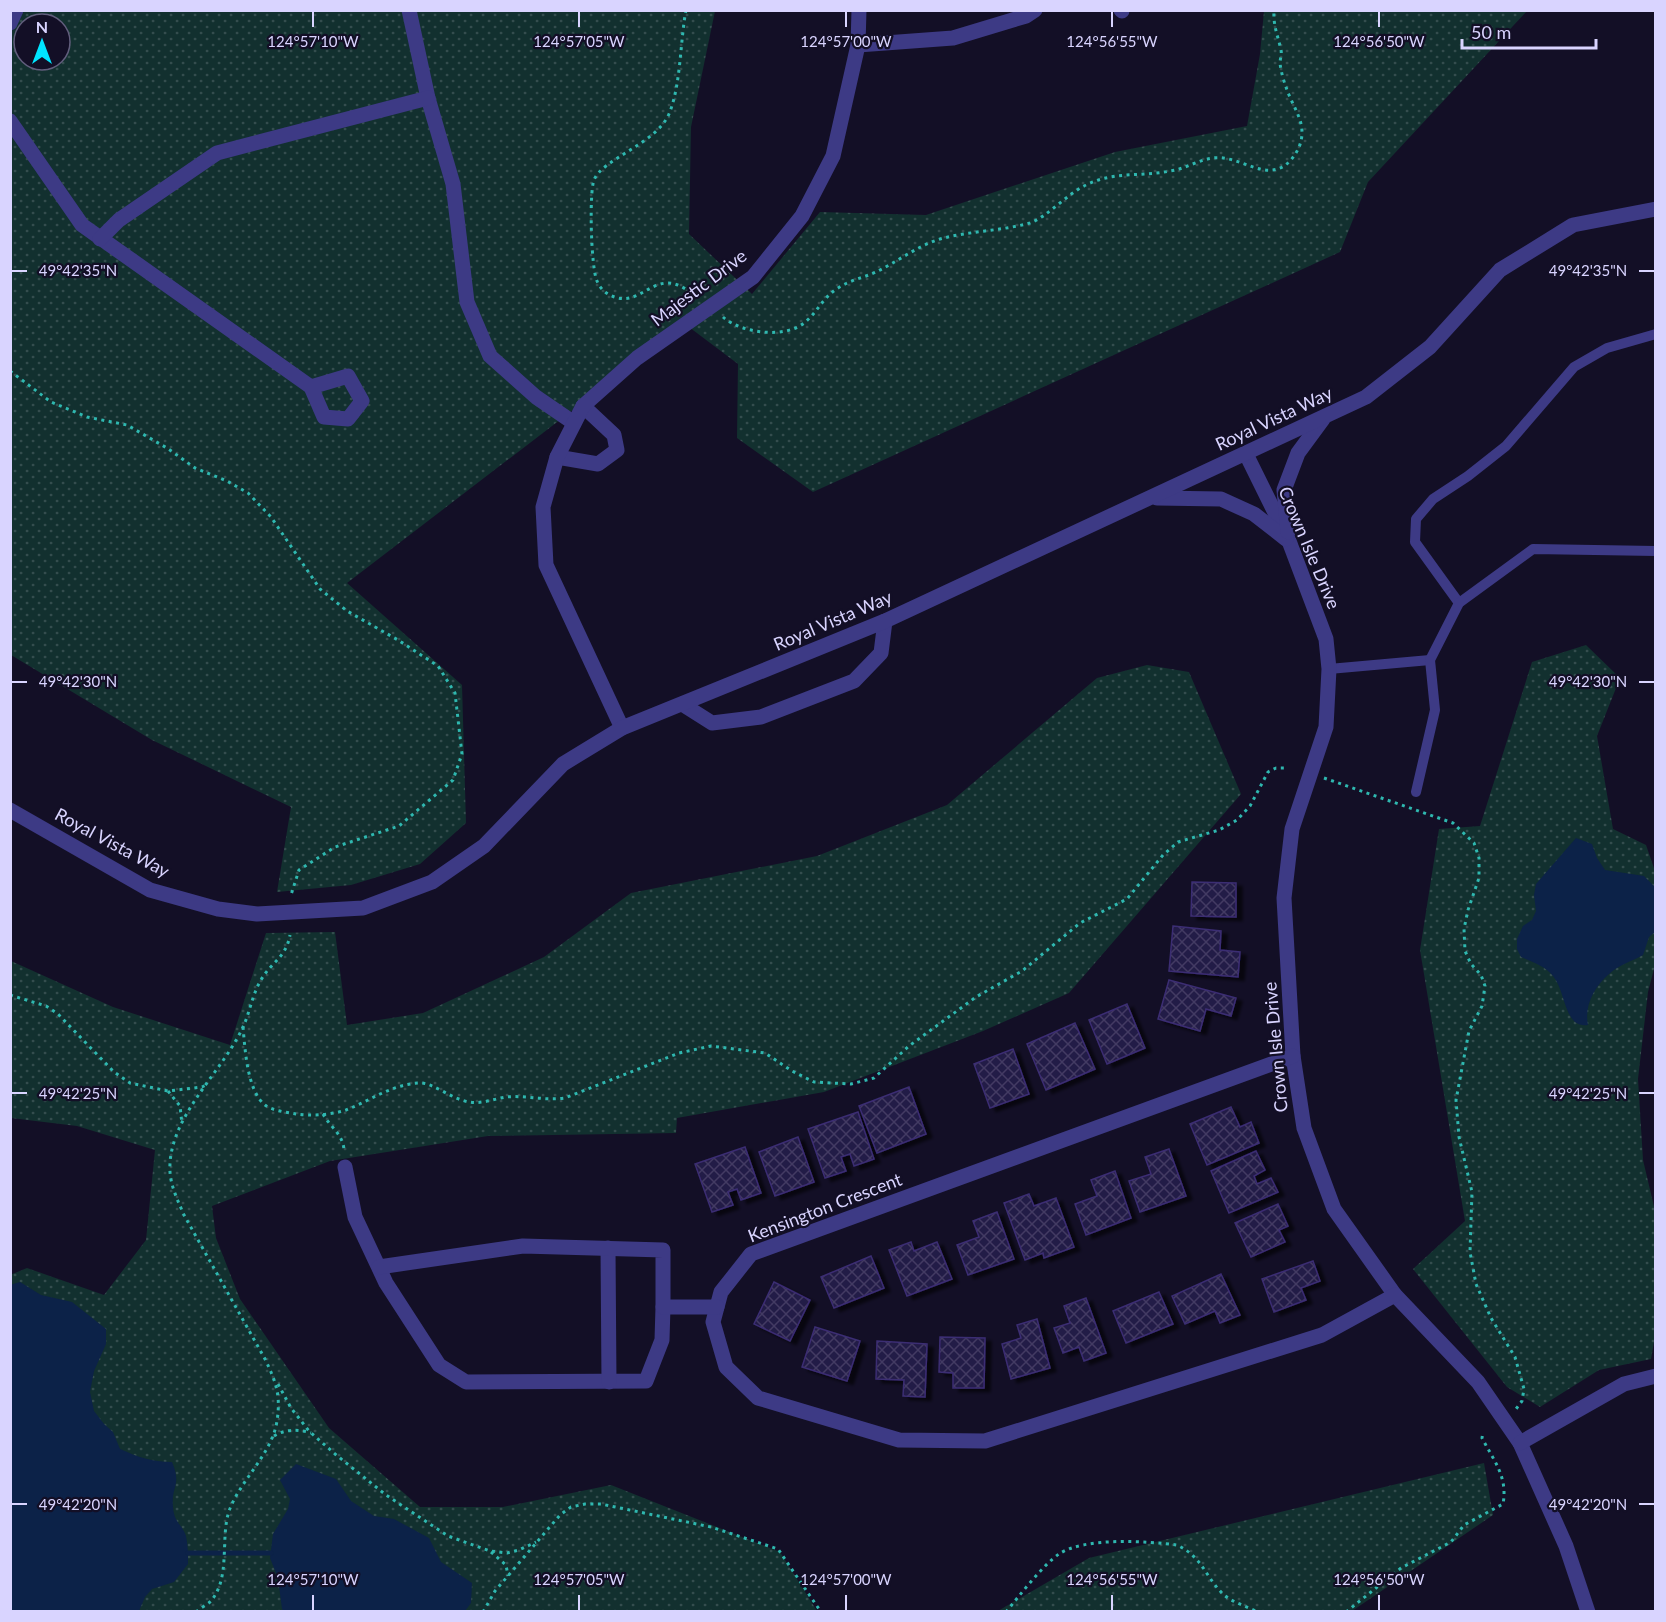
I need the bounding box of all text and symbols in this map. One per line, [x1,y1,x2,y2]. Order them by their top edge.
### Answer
north arrow [12,12,72,72]
scale bar [1462,12,1596,50]
text: N [36,17,48,36]
text: 50 m [1471,21,1511,43]
text: 124°57'10"W [267,32,359,50]
text: 124°57'05"W [533,32,625,50]
text: 124°57'00"W [800,32,892,50]
text: 124°56'55"W [1066,32,1158,50]
text: 124°56'50"W [1333,32,1425,50]
street label: Majestic Drive [646,244,751,330]
text: 49°42'35"N [39,261,117,279]
text: 49°42'35"N [1549,261,1627,279]
street label: Royal Vista Way [1212,381,1336,455]
street label: Crown Isle Drive [1274,483,1346,612]
street label: Royal Vista Way [770,585,896,655]
text: 49°42'30"N [39,672,117,690]
text: 49°42'30"N [1549,672,1627,690]
street label: Royal Vista Way [51,803,174,882]
street label: Crown Isle Drive [1258,981,1292,1113]
text: 49°42'25"N [39,1084,117,1102]
text: 49°42'25"N [1549,1084,1627,1102]
street label: Kensington Crescent [744,1167,905,1247]
text: 49°42'20"N [39,1495,117,1513]
text: 49°42'20"N [1549,1495,1627,1513]
text: 124°57'10"W [267,1570,359,1588]
text: 124°57'05"W [533,1570,625,1588]
text: 124°57'00"W [800,1570,892,1588]
text: 124°56'55"W [1066,1570,1158,1588]
text: 124°56'50"W [1333,1570,1425,1588]

